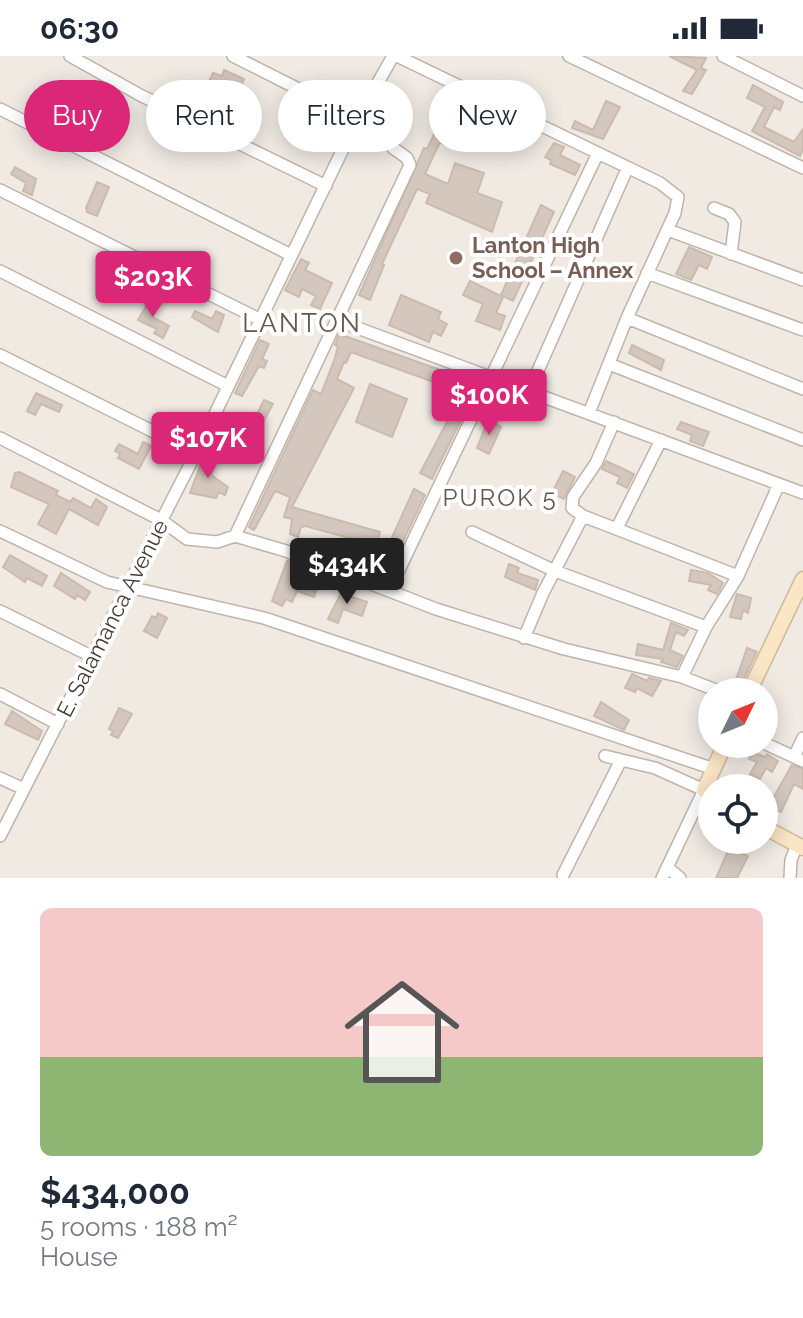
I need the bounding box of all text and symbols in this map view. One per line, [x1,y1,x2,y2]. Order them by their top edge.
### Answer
text: 06:30 [40,11,119,46]
chip: Buy [24,80,130,152]
chip: Rent [146,80,262,152]
chip: Filters [278,80,413,152]
chip: New [429,80,546,152]
place label: Lanton High School – Annex [472,232,633,283]
marker: Lanton High School – Annex [447,249,465,267]
pin: $203K [97,251,209,319]
text: $203K [113,262,193,292]
district label: LANTON [242,308,362,338]
pin: $100K [433,369,545,437]
text: $100K [450,380,528,410]
pin: $107K [152,412,264,480]
text: $107K [169,423,247,453]
district label: PUROK 5 [442,483,558,512]
street label: E. Salamanca Avenue [51,515,173,721]
pin: $434K [291,538,403,606]
text: $434K [308,549,386,579]
north arrow [698,678,778,758]
map controls [698,678,778,854]
button: locate [698,774,778,854]
icon: home [330,960,474,1104]
text: $434,000 [40,1172,190,1212]
text: 5 rooms · 188 m² [40,1212,238,1242]
text: House [40,1242,118,1272]

